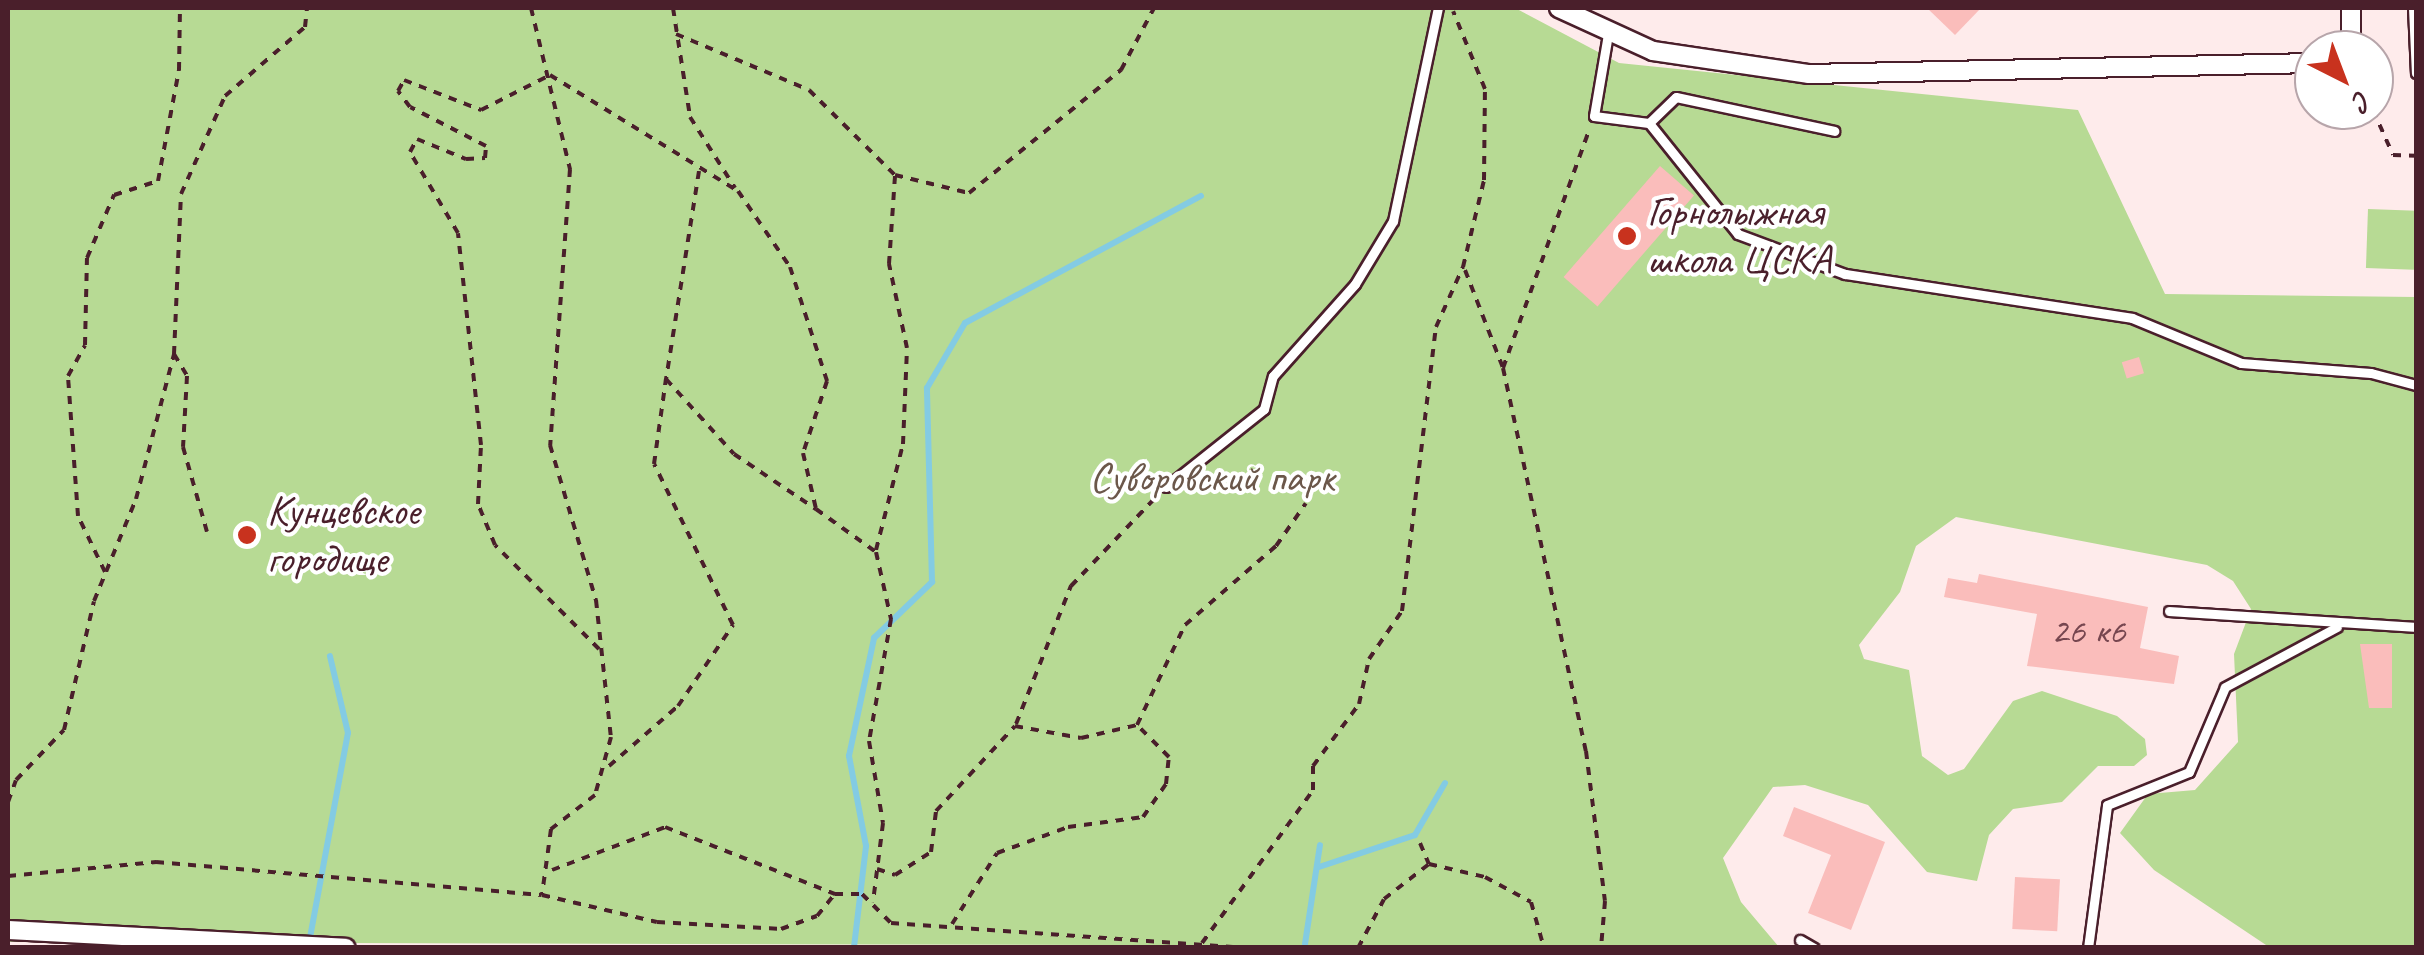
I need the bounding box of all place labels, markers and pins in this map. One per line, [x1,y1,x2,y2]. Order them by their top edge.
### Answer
place label: Горнолыжная школа ЦСКА [1647,187,1831,286]
marker: Горнолыжная школа ЦСКА [1616,225,1638,247]
place label: Кунцевское городище [267,486,420,584]
marker: Кунцевское городище [236,524,258,546]

